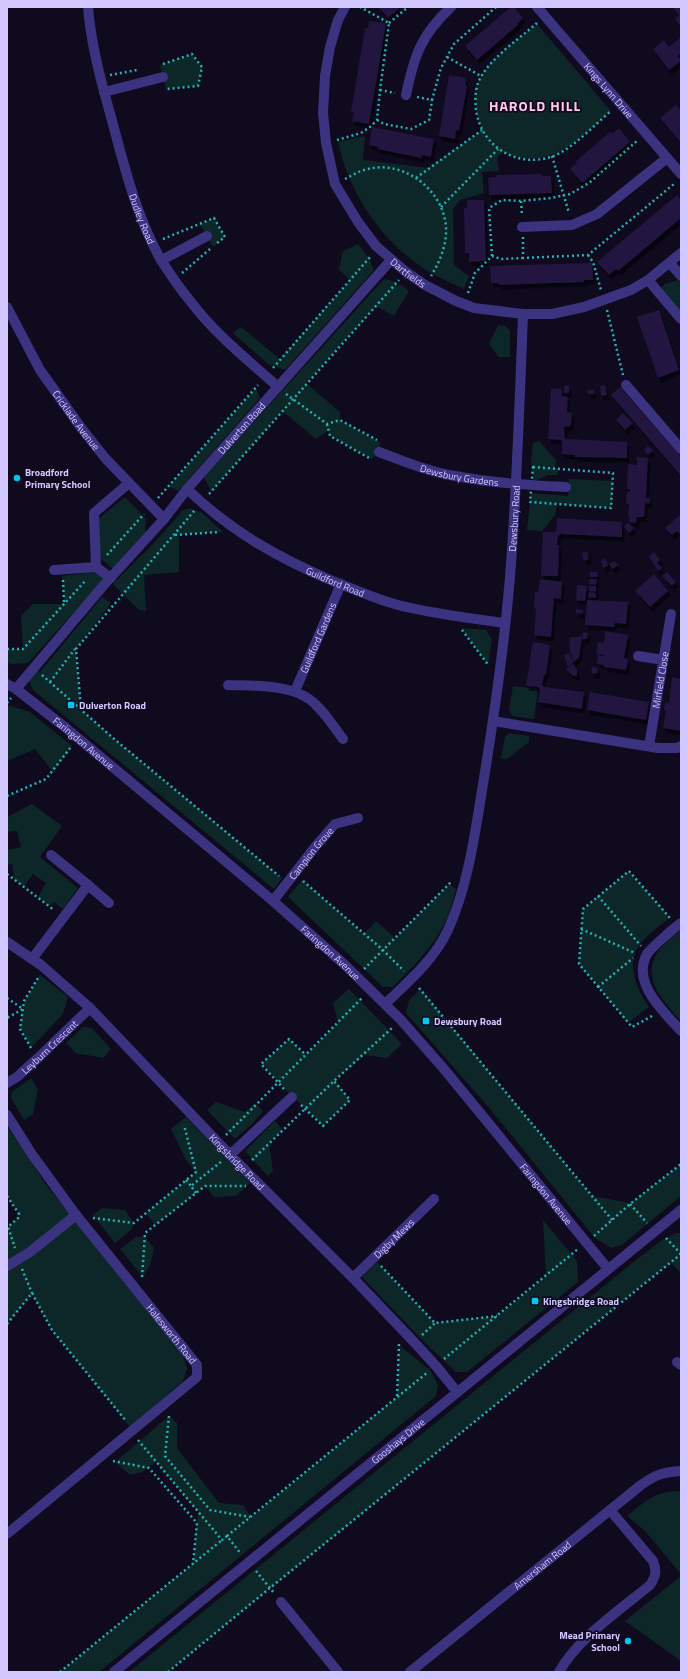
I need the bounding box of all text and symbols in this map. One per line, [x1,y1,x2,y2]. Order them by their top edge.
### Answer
street label: Kings Lynn Drive [581,59,637,121]
district label: HAROLD HILL [489,95,581,116]
street label: Dudley Road [126,192,159,246]
street label: Dartfields [387,254,429,291]
street label: Cricklade Avenue [49,387,104,453]
street label: Dulverton Road [214,399,269,457]
street label: Dewsbury Gardens [418,460,500,490]
place label: Broadford Primary School [25,465,91,492]
marker: Broadford Primary School [12,473,22,483]
street label: Dewsbury Road [504,485,523,552]
street label: Guildford Road [303,563,367,600]
street label: Guildford Gardens [296,600,340,675]
street label: Mirfield Close [648,650,672,709]
place label: Dulverton Road [79,698,146,713]
marker: Dulverton Road [66,700,76,710]
street label: Faringdon Avenue [50,713,118,773]
street label: Campion Grove [285,824,337,883]
street label: Faringdon Avenue [298,922,364,984]
place label: Dewsbury Road [434,1014,502,1029]
street label: Leyburn Crescent [18,1016,81,1077]
marker: Dewsbury Road [421,1016,431,1026]
street label: Kingsbridge Road [206,1130,268,1193]
street label: Faringdon Avenue [517,1160,576,1228]
street label: Digby Mews [370,1215,418,1262]
place label: Kingsbridge Road [543,1294,619,1309]
marker: Kingsbridge Road [530,1296,540,1306]
street label: Halesworth Road [143,1301,200,1367]
street label: Gooshays Drive [368,1414,428,1467]
street label: Amersham Road [510,1537,574,1593]
place label: Mead Primary School [559,1628,620,1655]
marker: Mead Primary School [623,1636,633,1646]

